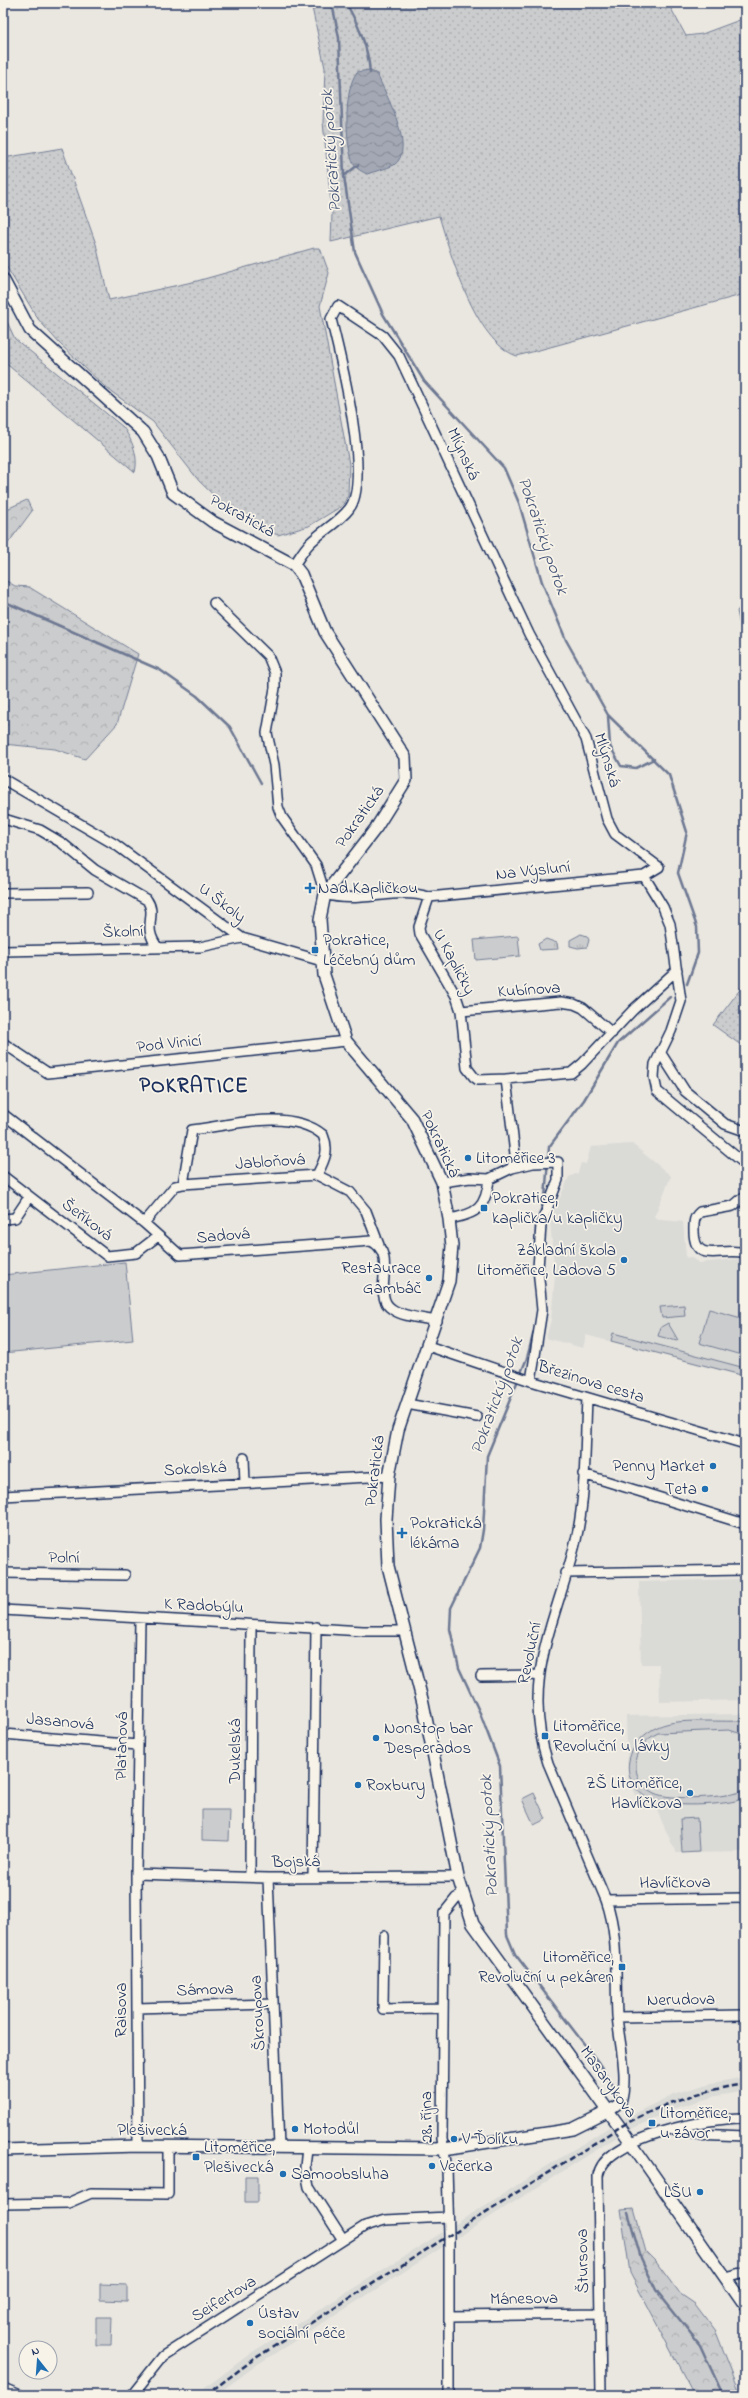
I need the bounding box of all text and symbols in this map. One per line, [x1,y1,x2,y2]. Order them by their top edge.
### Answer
water label: Pokratický potok [315,88,349,213]
street label: Mlýnská [439,423,486,485]
water label: Pokratický potok [510,474,575,599]
street label: Pokratická [205,488,280,544]
street label: Mlýnská [586,730,627,791]
street label: Pokratická [329,780,391,853]
street label: Na Výsluní [494,855,572,888]
place label: Nad Kapličkou [318,876,418,901]
street label: U Školy [192,877,251,930]
marker: Nad Kapličkou [305,883,315,893]
street label: Školní [102,919,144,945]
street label: U Kapličky [425,925,482,1000]
place label: Pokratice, Léčebný dům [323,928,416,974]
marker: Pokratice, Léčebný dům [310,945,320,955]
street label: Kubínova [497,975,561,1005]
street label: Pod Vinicí [135,1028,203,1060]
district label: POKRATICE [139,1072,249,1102]
street label: Pokratická [414,1106,467,1182]
place label: Litoměřice 3 [476,1146,555,1171]
street label: Jabloňová [234,1147,306,1177]
marker: Litoměřice 3 [463,1153,473,1163]
place label: Pokratice, kaplička/u kapličky [492,1186,622,1232]
street label: Šeříková [56,1192,118,1248]
marker: Pokratice, kaplička/u kapličky [479,1203,489,1213]
street label: Sadová [195,1221,251,1251]
place label: Základní škola Litoměřice, Ladova 5 [477,1238,616,1283]
marker: Základní škola Litoměřice, Ladova 5 [619,1255,629,1265]
place label: Restaurace Gambáč [341,1256,421,1301]
marker: Restaurace Gambáč [424,1273,434,1283]
water label: Pokratický potok [465,1333,532,1458]
street label: Březinova cesta [534,1354,647,1410]
street label: Pokratická [358,1434,392,1508]
place label: Penny Market [613,1454,705,1480]
street label: Sokolská [163,1455,227,1483]
marker: Penny Market [708,1461,718,1471]
place label: Teta [665,1477,697,1502]
marker: Teta [700,1484,710,1494]
place label: Pokratická lékárna [410,1511,482,1556]
marker: Pokratická lékárna [397,1528,407,1538]
street label: Polní [48,1545,80,1571]
street label: K Radobýlu [163,1591,245,1622]
street label: Revoluční [511,1619,549,1687]
street label: Jasanová [25,1707,95,1737]
street label: Platanová [109,1711,135,1780]
place label: Litoměřice, Revoluční u lávky [553,1714,670,1760]
place label: Nonstop bar Desperados [383,1716,474,1761]
street label: Dukelská [223,1718,248,1784]
marker: Litoměřice, Revoluční u lávky [540,1731,550,1741]
marker: Nonstop bar Desperados [371,1733,381,1743]
place label: ZŠ Litoměřice, Havlíčkova [586,1771,682,1816]
place label: Roxbury [366,1773,425,1799]
water label: Pokratický potok [474,1773,506,1898]
marker: Roxbury [353,1780,363,1790]
marker: ZŠ Litoměřice, Havlíčkova [685,1788,695,1798]
street label: Bojská [271,1849,321,1875]
street label: Havlíčkova [639,1870,711,1896]
place label: Litoměřice, Revoluční u pekáren [478,1945,614,1990]
marker: Litoměřice, Revoluční u pekáren [617,1962,627,1972]
street label: Škroupova [244,1974,272,2052]
street label: Sámova [176,1977,234,2003]
street label: Raisova [109,1983,134,2037]
street label: Nerudova [647,1987,715,2013]
street label: Masarykova [572,2041,643,2124]
street label: 28. října [414,2091,440,2143]
place label: Litoměřice, u závor [660,2101,731,2146]
place label: Motodůl [303,2117,359,2142]
street label: Plešivecká [117,2118,187,2143]
marker: Litoměřice, u závor [647,2118,657,2128]
marker: Motodůl [290,2124,300,2134]
place label: V Ďolíku [461,2127,518,2152]
marker: V Ďolíku [449,2134,459,2144]
place label: Litoměřice, Plešivecká [204,2135,275,2180]
marker: Litoměřice, Plešivecká [191,2152,201,2162]
place label: Večerka [439,2154,493,2179]
marker: Večerka [427,2161,437,2171]
place label: Samoobsluha [291,2162,389,2187]
marker: Samoobsluha [278,2169,288,2179]
place label: LŠU [664,2180,692,2205]
marker: LŠU [695,2187,705,2197]
street label: Štursova [570,2228,596,2294]
street label: Seifertova [187,2269,261,2329]
street label: Mánesova [490,2286,558,2312]
place label: Ústav sociální péče [258,2301,346,2346]
marker: Ústav sociální péče [245,2318,255,2328]
north arrow [18,2340,58,2380]
text: N [29,2343,41,2360]

